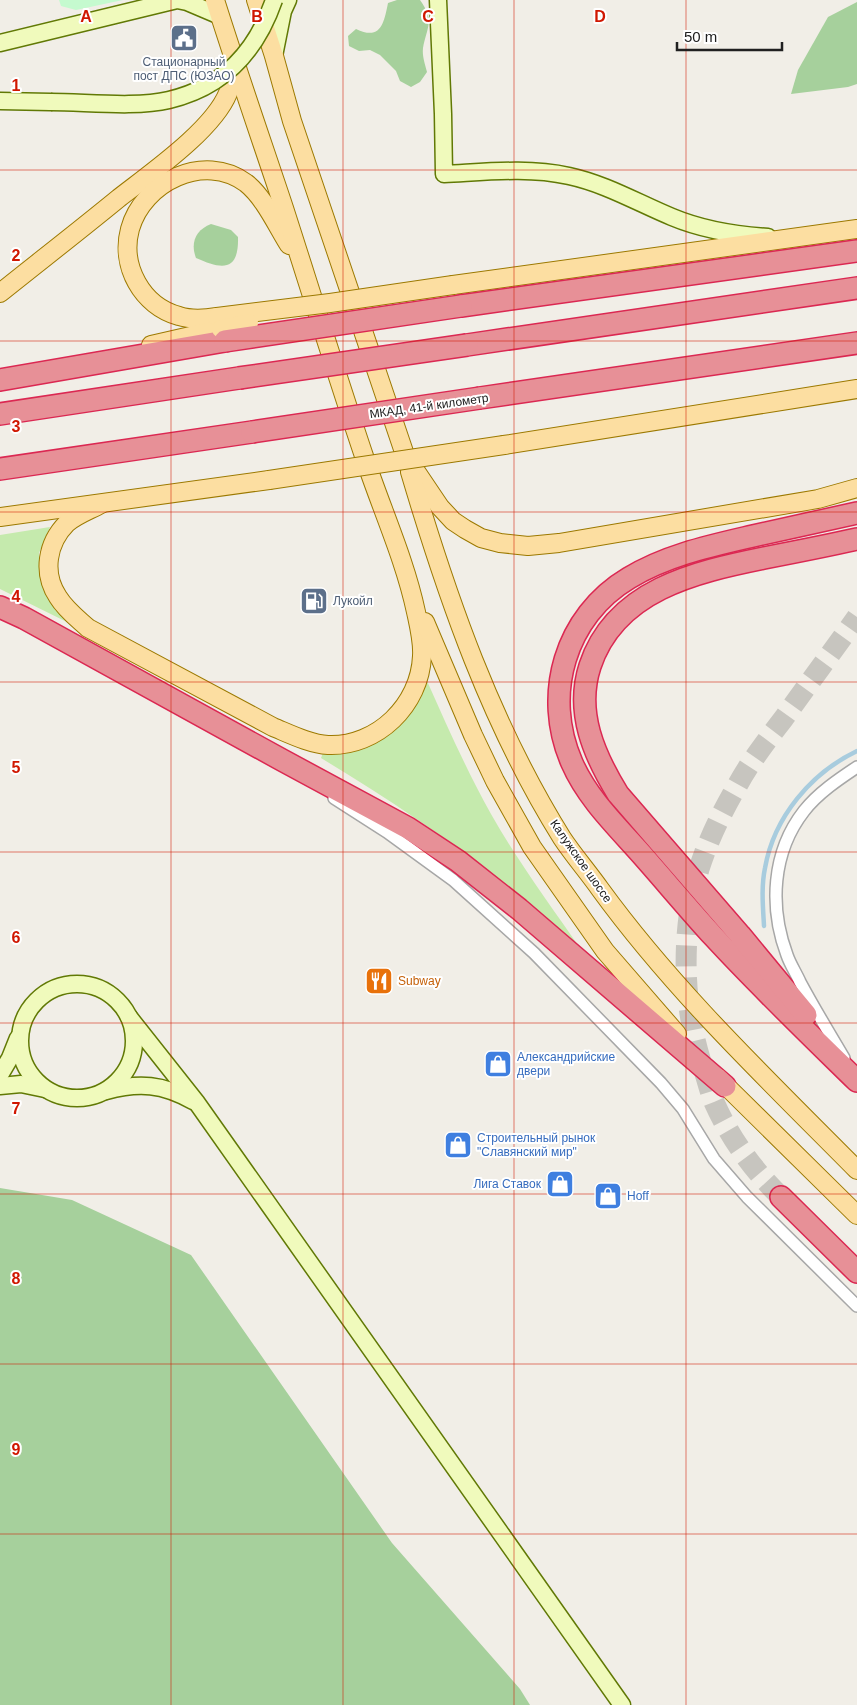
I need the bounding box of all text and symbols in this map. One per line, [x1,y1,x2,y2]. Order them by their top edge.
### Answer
text: A [80,8,92,25]
text: B [251,8,263,25]
text: C [422,8,434,25]
text: D [594,8,606,25]
scale bar [677,20,782,52]
public building icon: Стационарный пост ДПС (ЮЗАО) [169,23,199,53]
text: 50 m [684,28,717,45]
place label: Стационарный пост ДПС (ЮЗАО) [133,55,235,83]
text: 1 [12,77,21,94]
text: 2 [12,247,21,264]
street label: МКАД, 41-й километр [369,391,490,421]
text: 3 [12,418,21,435]
fuel station icon: Лукойл [299,586,329,616]
text: 4 [12,588,21,605]
place label: Лукойл [333,594,373,608]
text: 5 [12,759,21,776]
street label: Калужское шоссе [547,817,615,905]
text: 6 [12,929,21,946]
restaurant icon: Subway [364,966,394,996]
place label: Subway [398,974,441,988]
shop icon: Александрийские двери [483,1049,513,1079]
place label: Александрийские двери [517,1050,615,1078]
text: 7 [12,1100,21,1117]
shop icon: Строительный рынок "Славянский мир" [443,1130,473,1160]
place label: Строительный рынок "Славянский мир" [477,1131,596,1159]
shop icon: Лига Ставок [545,1169,575,1199]
place label: Лига Ставок [473,1177,542,1191]
shop icon: Hoff [593,1181,623,1211]
place label: Hoff [627,1189,649,1203]
text: 8 [12,1270,21,1287]
text: 9 [12,1441,21,1458]

